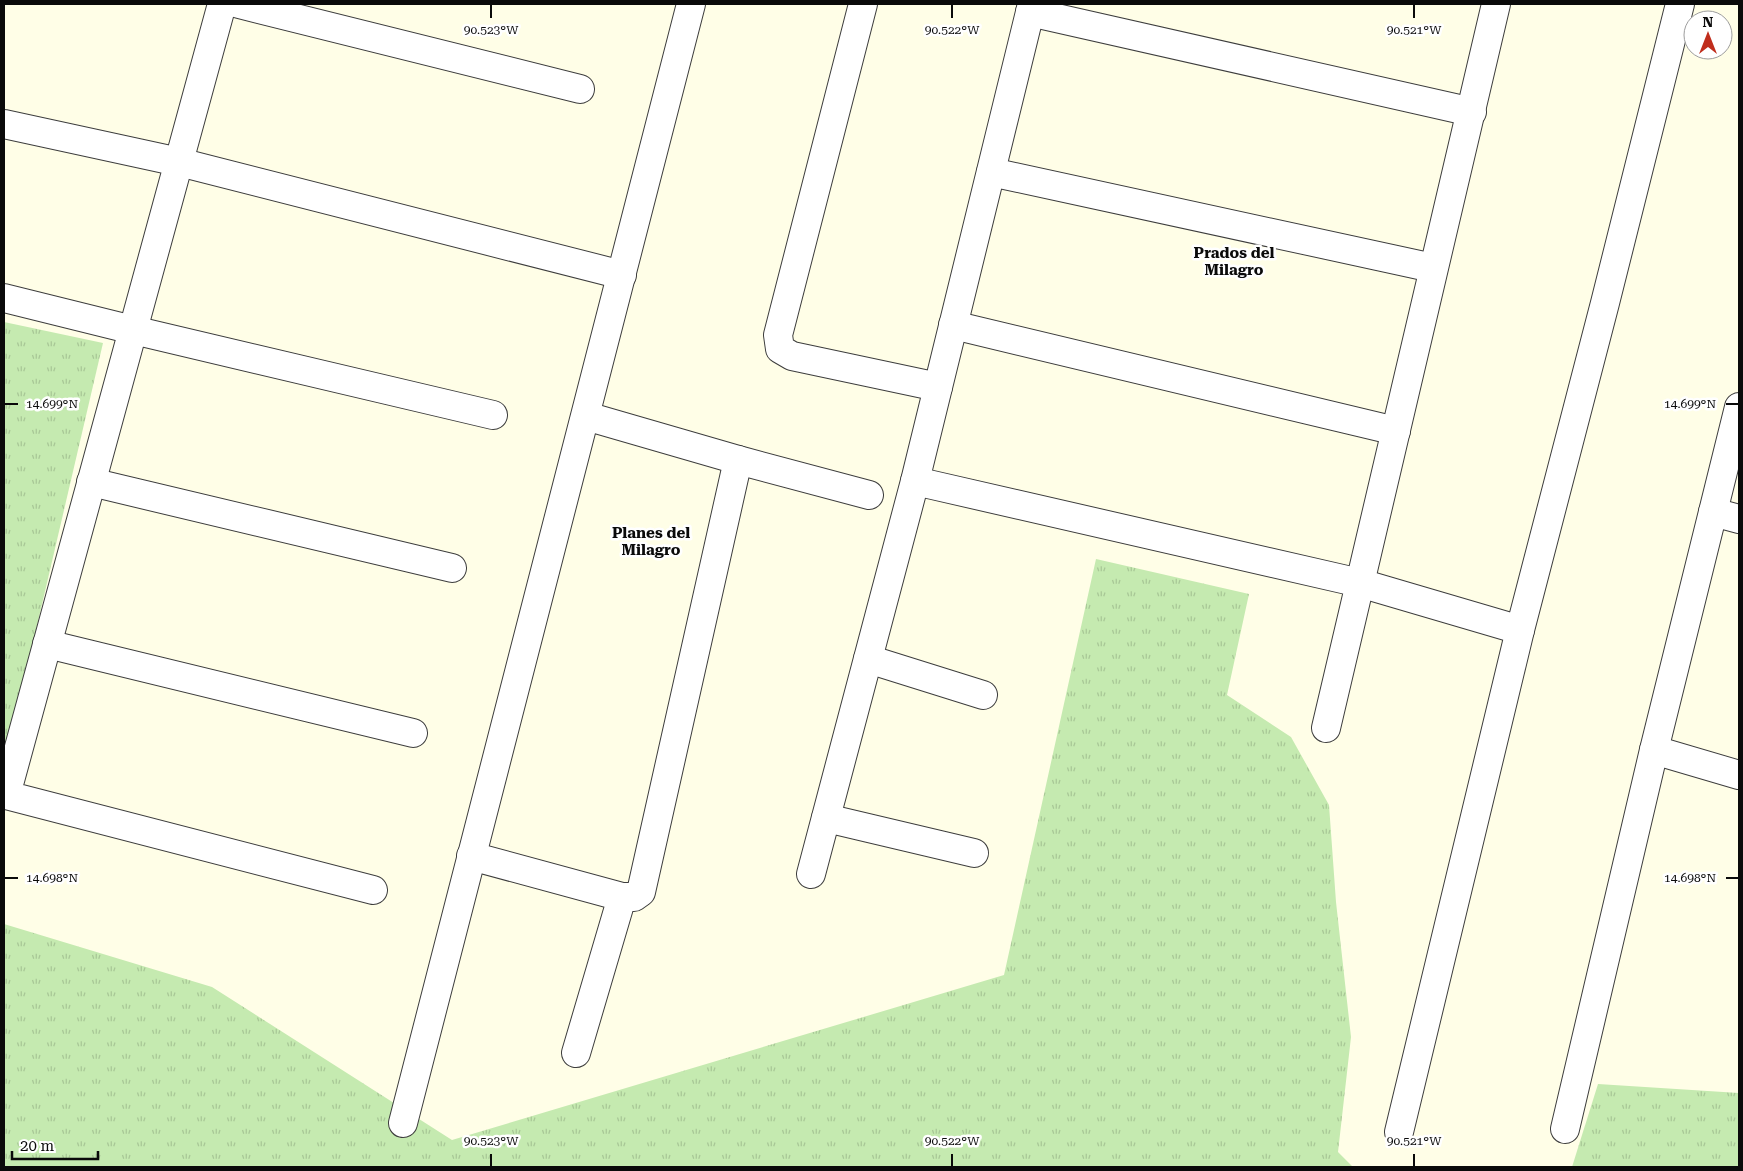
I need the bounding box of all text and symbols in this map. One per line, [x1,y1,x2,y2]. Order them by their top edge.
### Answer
north arrow [1683,10,1733,60]
text: N [1703,14,1714,30]
text: 90.523°W [464,23,519,37]
text: 90.522°W [925,23,980,37]
text: 90.521°W [1387,23,1442,37]
district label: Prados del Milagro [1194,244,1274,279]
text: 14.699°N [26,397,78,411]
text: 14.699°N [1664,397,1716,411]
district label: Planes del Milagro [612,524,690,559]
text: 14.698°N [26,871,78,885]
text: 14.698°N [1664,871,1716,885]
scale bar [12,1128,99,1160]
text: 90.523°W [464,1134,519,1148]
text: 90.522°W [925,1134,980,1148]
text: 90.521°W [1387,1134,1442,1148]
text: 20 m [20,1137,55,1155]

